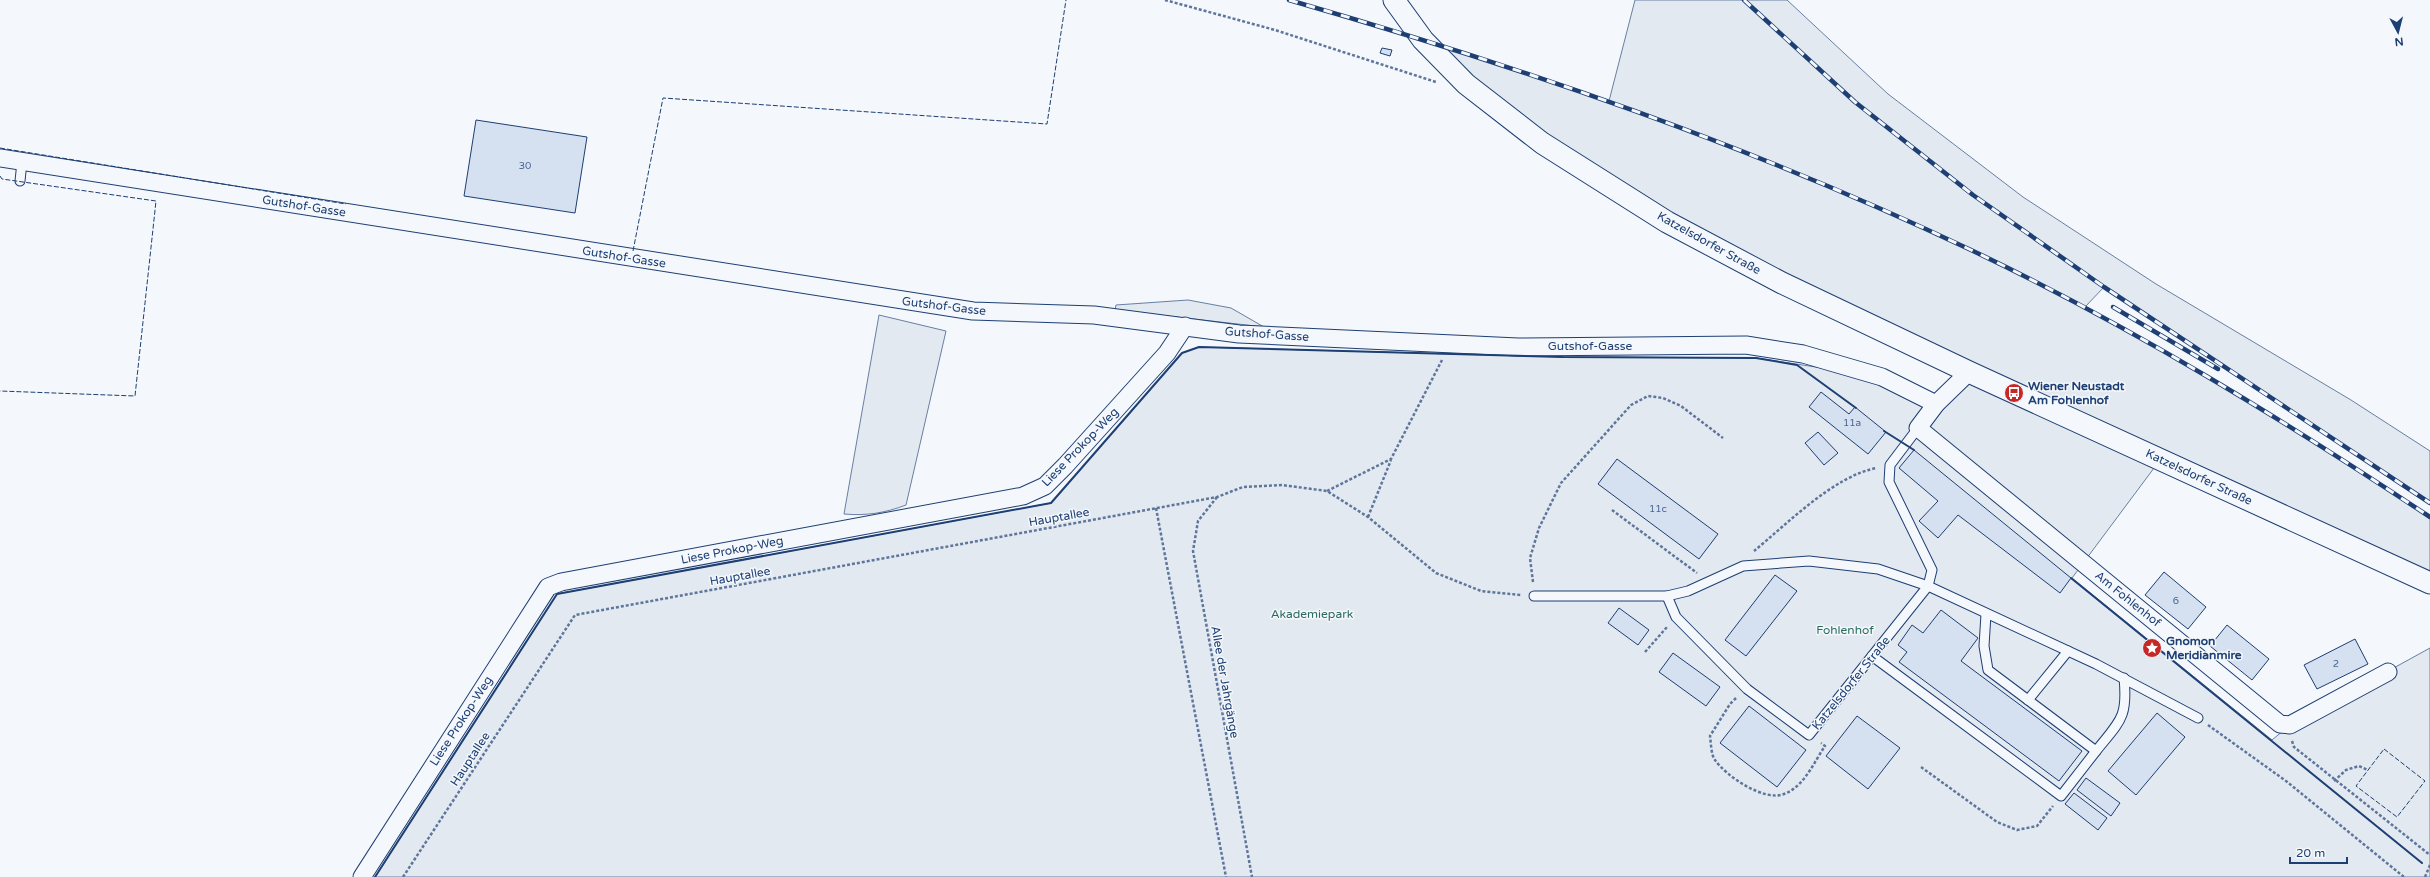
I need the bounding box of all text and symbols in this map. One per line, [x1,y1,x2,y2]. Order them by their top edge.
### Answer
north arrow [2378,12,2418,52]
text: N [2394,34,2404,48]
house number: 30 [519,160,531,172]
street label: Gutshof-Gasse [261,192,347,220]
street label: Katzelsdorfer Straße [1655,209,1763,277]
street label: Gutshof-Gasse [581,243,667,271]
street label: Gutshof-Gasse [901,294,987,318]
street label: Gutshof-Gasse [1224,324,1310,344]
street label: Gutshof-Gasse [1548,339,1632,353]
place label: Wiener Neustadt Am Fohlenhof [2028,379,2125,407]
bus stop icon: Wiener Neustadt Am Fohlenhof [2003,382,2025,404]
street label: Liese Prokop-Weg [1039,405,1121,489]
house number: 11a [1843,417,1861,429]
street label: Katzelsdorfer Straße [2143,446,2255,508]
house number: 11c [1649,503,1667,515]
street label: Hauptallee [1028,505,1091,529]
street label: Liese Prokop-Weg [680,533,784,567]
street label: Hauptallee [709,564,772,588]
street label: Am Fohlenhof [2092,568,2164,630]
house number: 6 [2173,595,2179,607]
park label: Akademiepark [1271,607,1354,621]
park label: Fohlenhof [1816,623,1874,637]
street label: Allee der Jahrgänge [1208,625,1242,739]
street label: Katzelsdorfer Straße [1809,633,1893,733]
place label: Gnomon Meridianmire [2166,634,2242,662]
place icon: Gnomon Meridianmire [2141,637,2163,659]
house number: 2 [2333,658,2339,670]
street label: Liese Prokop-Weg [427,673,495,769]
street label: Hauptallee [447,729,493,789]
scale bar [2290,839,2347,865]
text: 20 m [2296,846,2325,860]

